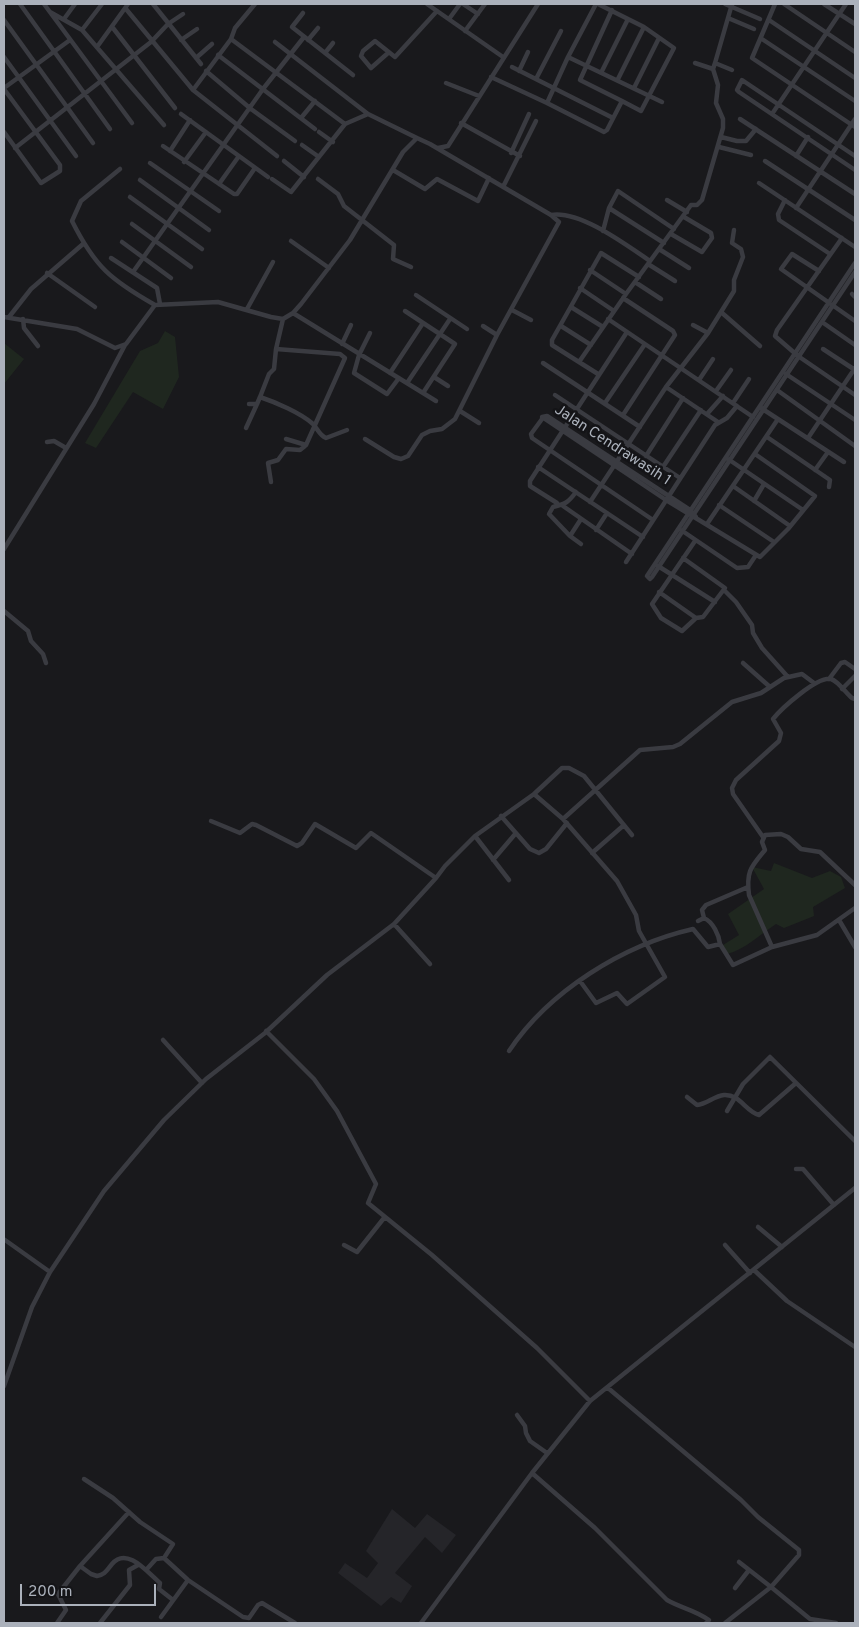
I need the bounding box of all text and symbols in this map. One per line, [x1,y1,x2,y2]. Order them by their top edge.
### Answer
street label: Jalan Cendrawasih 1 [550,402,674,490]
scale bar [22,1574,159,1606]
text: 200 m [28,1583,73,1602]

